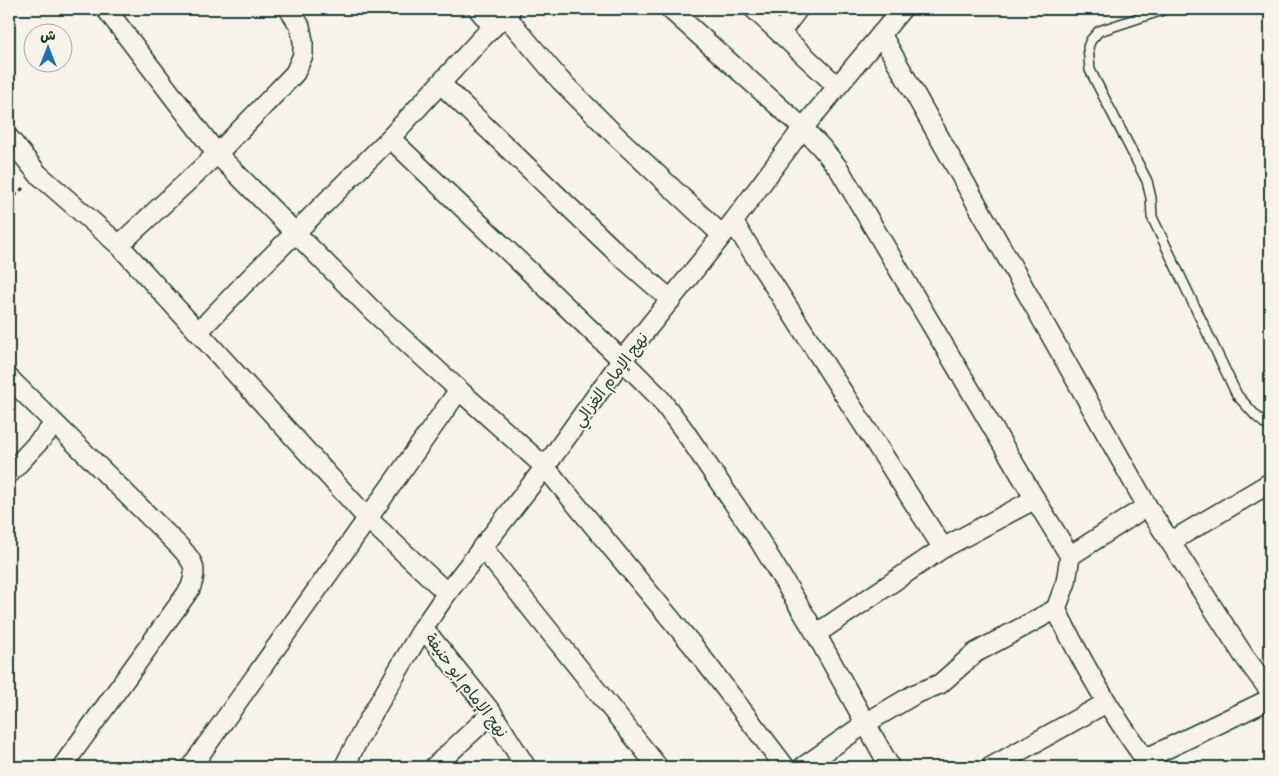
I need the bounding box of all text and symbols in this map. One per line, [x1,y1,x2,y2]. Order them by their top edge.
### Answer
north arrow [22,22,72,72]
text: ش [40,25,56,44]
street label: نهج الإمام الغزالي [567,327,656,433]
street label: نهج الإمام ابو حنيفة [419,628,514,743]

